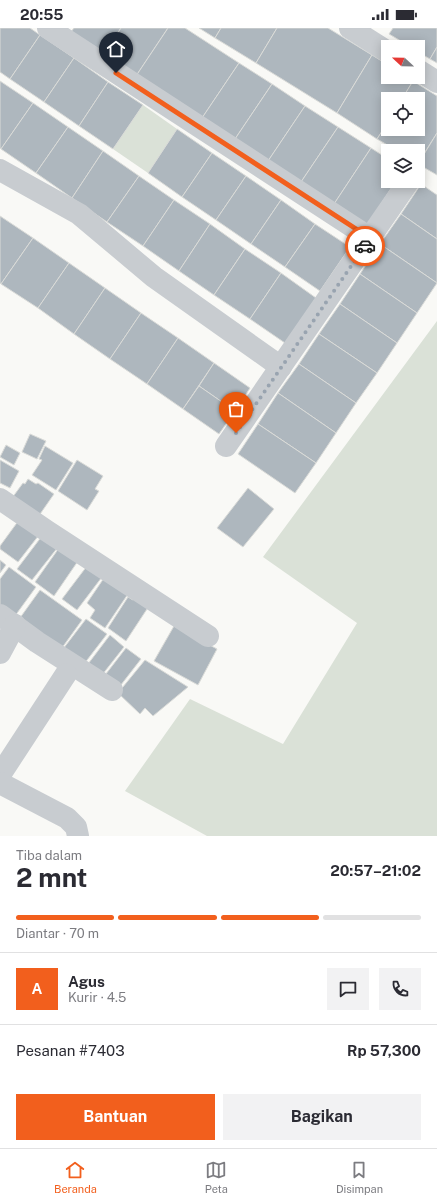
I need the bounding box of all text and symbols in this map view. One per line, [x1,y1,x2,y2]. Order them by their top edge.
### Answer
text: 20:55 [20,6,64,23]
pin [99,32,133,73]
icon: home [105,38,127,60]
north arrow [381,40,425,84]
map controls [381,40,425,188]
button: locate [381,92,425,136]
button: layers [381,144,425,188]
courier [345,226,385,266]
icon: car [354,235,376,257]
pin [219,392,253,433]
icon: bag [225,398,247,420]
text: Tiba dalam [16,848,82,863]
text: 2 mnt [16,862,87,893]
text: 20:57–21:02 [330,862,421,879]
text: Diantar · 70 m [16,926,99,941]
button: chat [327,968,369,1010]
button: phone [379,968,421,1010]
text: Agus [68,973,105,990]
text: A [32,980,42,997]
text: Kurir · 4.5 [68,990,126,1005]
text: Pesanan #7403 [16,1042,125,1059]
text: Rp 57,300 [347,1042,421,1059]
button: Bantuan [16,1094,215,1140]
button: Bagikan [223,1094,421,1140]
tab: Beranda [54,1159,97,1195]
tab: Peta [205,1159,228,1195]
tab: Disimpan [336,1159,383,1195]

